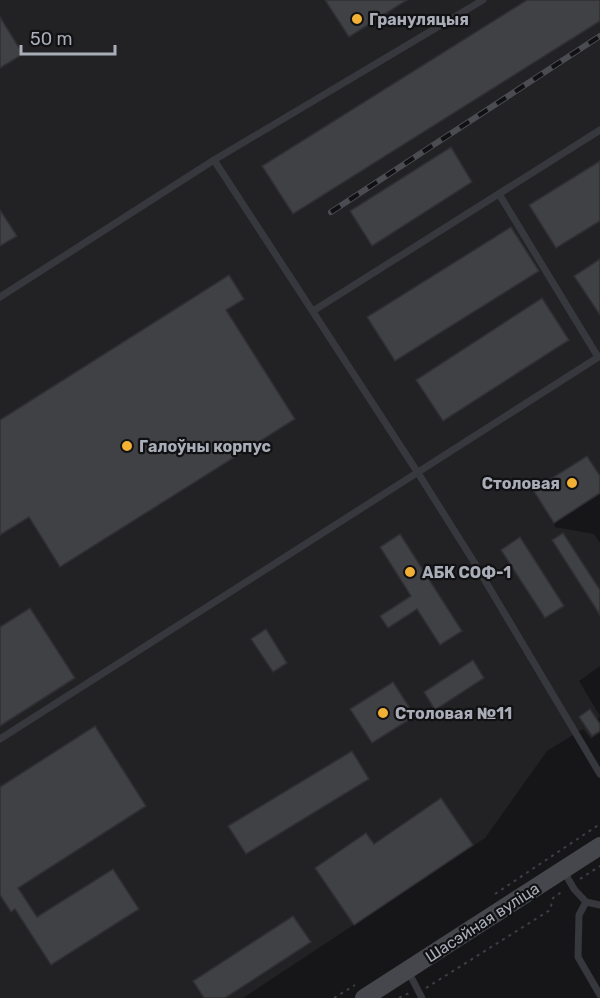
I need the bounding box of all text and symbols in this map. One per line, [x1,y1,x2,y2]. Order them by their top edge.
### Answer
place label: Грануляцыя [369,10,469,29]
marker: Грануляцыя [350,12,364,26]
scale bar [21,18,116,56]
text: 50 m [30,28,73,50]
place label: Галоўны корпус [139,437,271,456]
marker: Галоўны корпус [120,439,134,453]
place label: Столовая [482,474,560,493]
marker: Столовая [565,476,579,490]
place label: АБК СОФ-1 [422,563,511,582]
marker: АБК СОФ-1 [403,565,417,579]
place label: Столовая №11 [395,704,512,723]
marker: Столовая №11 [376,706,390,720]
street label: Шасэйная вуліца [422,879,543,966]

